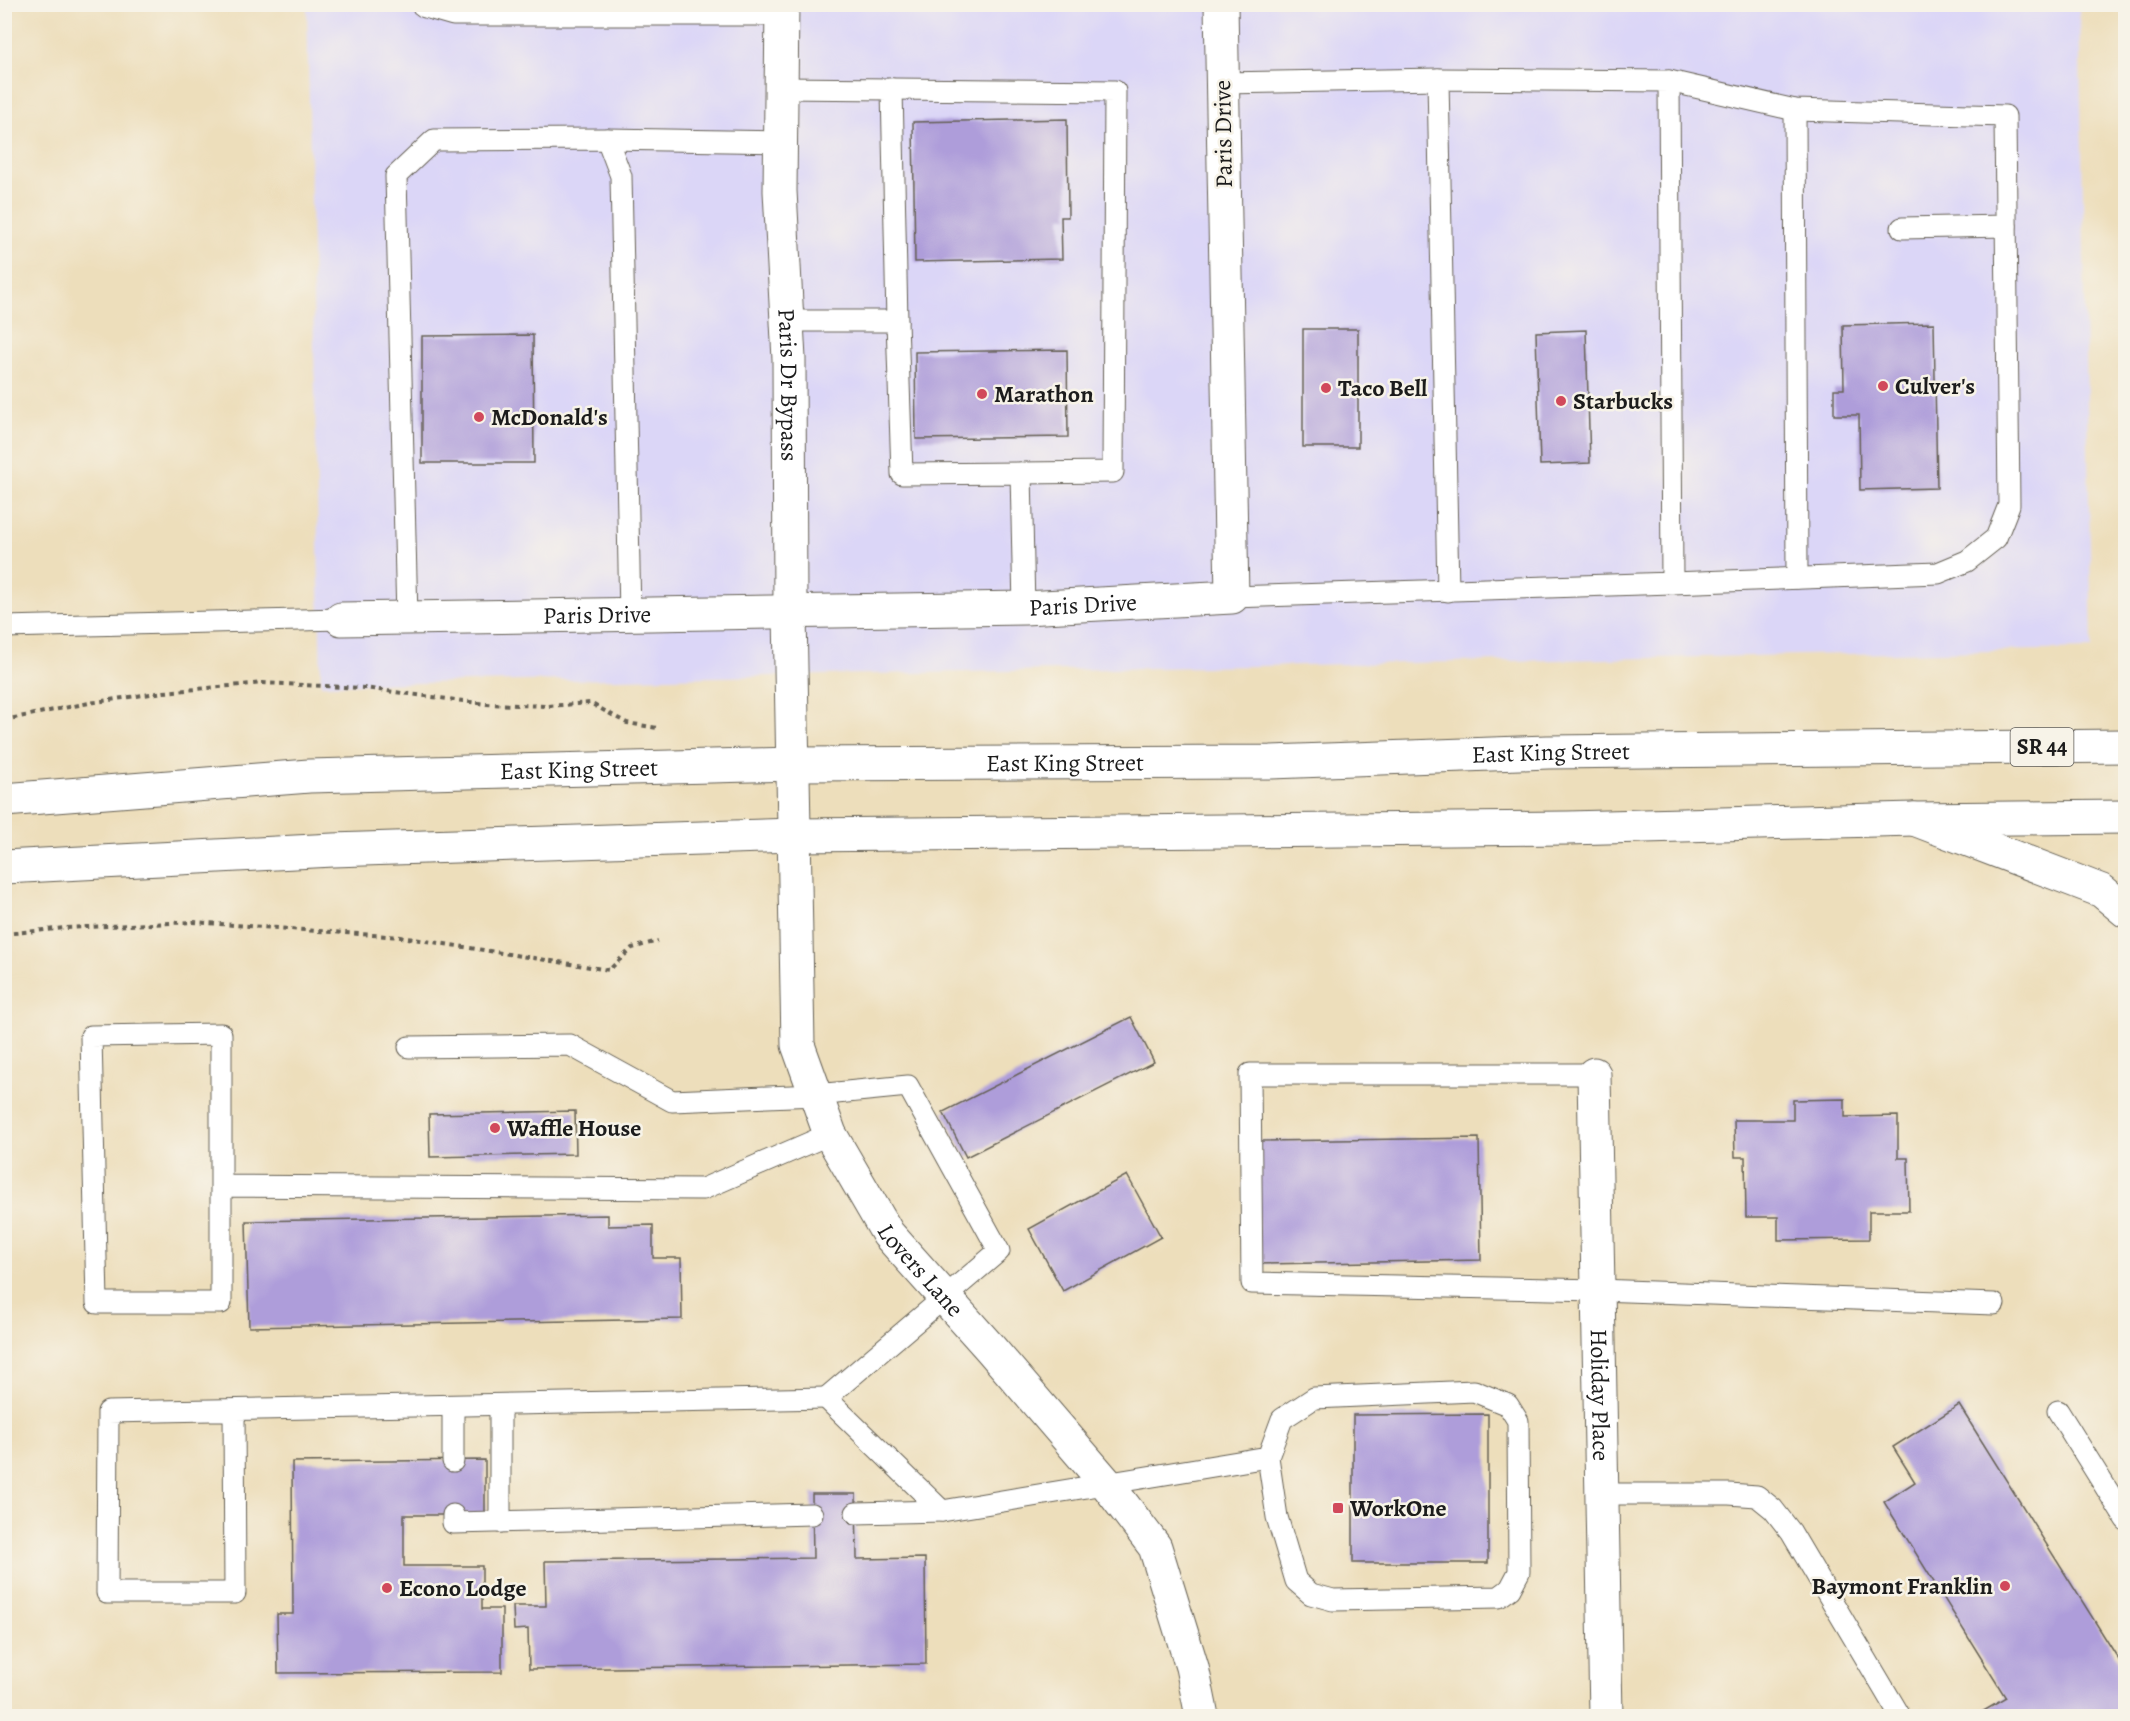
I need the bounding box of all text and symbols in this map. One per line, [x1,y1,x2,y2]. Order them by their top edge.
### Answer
street label: Paris Drive [1206,80,1240,188]
street label: Paris Dr Bypass [770,307,805,461]
place label: Culver's [1895,370,1975,402]
place label: Taco Bell [1338,372,1428,404]
place label: Marathon [994,378,1094,410]
marker: Culver's [1876,379,1890,393]
marker: Taco Bell [1319,381,1333,395]
place label: Starbucks [1573,385,1673,417]
marker: Marathon [975,387,989,401]
marker: Starbucks [1554,394,1568,408]
place label: McDonald's [491,401,608,433]
marker: McDonald's [472,410,486,424]
street label: Paris Drive [1028,586,1138,624]
street label: Paris Drive [543,598,651,632]
road number: SR 44 [2010,728,2074,766]
street label: East King Street [1471,735,1630,771]
street label: East King Street [986,747,1144,779]
street label: East King Street [500,751,658,787]
place label: Waffle House [506,1112,641,1144]
marker: Waffle House [488,1121,502,1135]
street label: Lovers Lane [869,1218,971,1324]
street label: Holiday Place [1583,1329,1617,1461]
place label: WorkOne [1349,1492,1447,1524]
marker: WorkOne [1331,1501,1345,1515]
place label: Baymont Franklin [1811,1570,1994,1602]
place label: Econo Lodge [399,1572,527,1604]
marker: Baymont Franklin [1998,1579,2012,1593]
marker: Econo Lodge [380,1581,394,1595]

